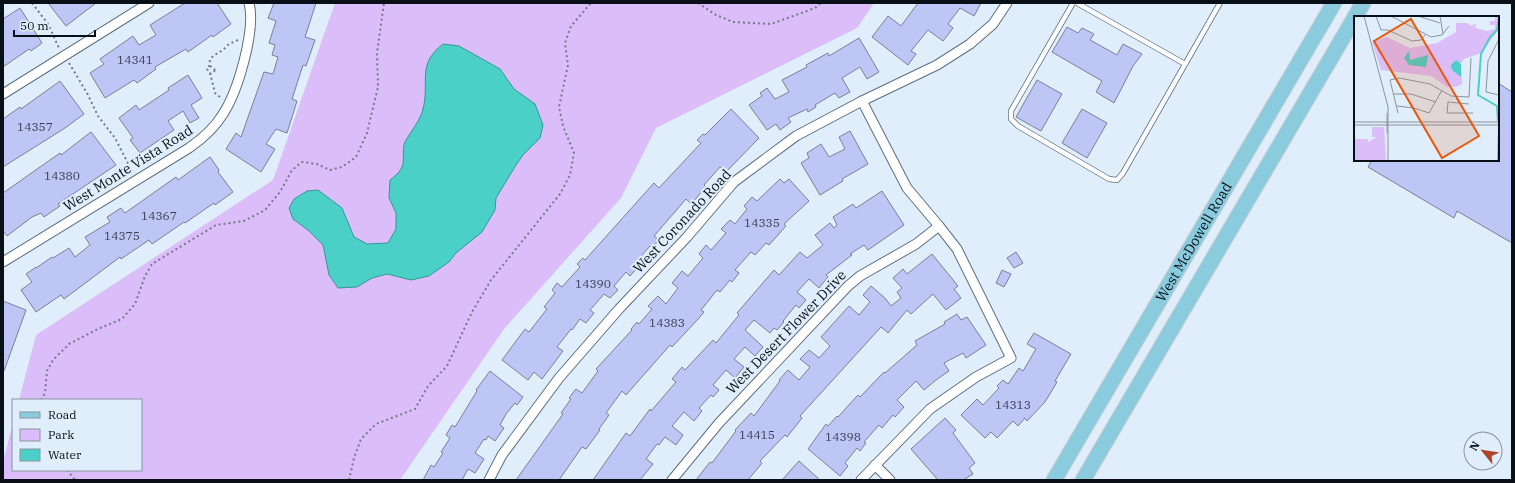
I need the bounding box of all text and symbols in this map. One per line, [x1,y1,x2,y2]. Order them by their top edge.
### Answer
scale bar [14,12,95,38]
inset map [1354,16,1499,161]
text: 50 m [20,18,49,33]
house number: 14341 [117,52,153,67]
house number: 14357 [17,119,53,134]
street label: West Monte Vista Road [60,121,197,215]
street label: West Coronado Road [629,165,735,277]
house number: 14380 [44,168,80,183]
street label: West McDowell Road [1152,178,1236,305]
house number: 14367 [141,208,177,223]
house number: 14335 [744,215,780,230]
house number: 14375 [104,228,140,243]
street label: West Desert Flower Drive [722,266,850,398]
house number: 14390 [575,276,611,291]
house number: 14383 [649,315,685,330]
house number: 14313 [995,397,1031,412]
legend [12,399,142,471]
text: Road [48,407,77,422]
text: Park [48,427,74,442]
house number: 14415 [739,427,775,442]
house number: 14398 [825,429,861,444]
north arrow [1463,431,1503,471]
text: N [1466,438,1483,453]
text: Water [48,447,82,462]

